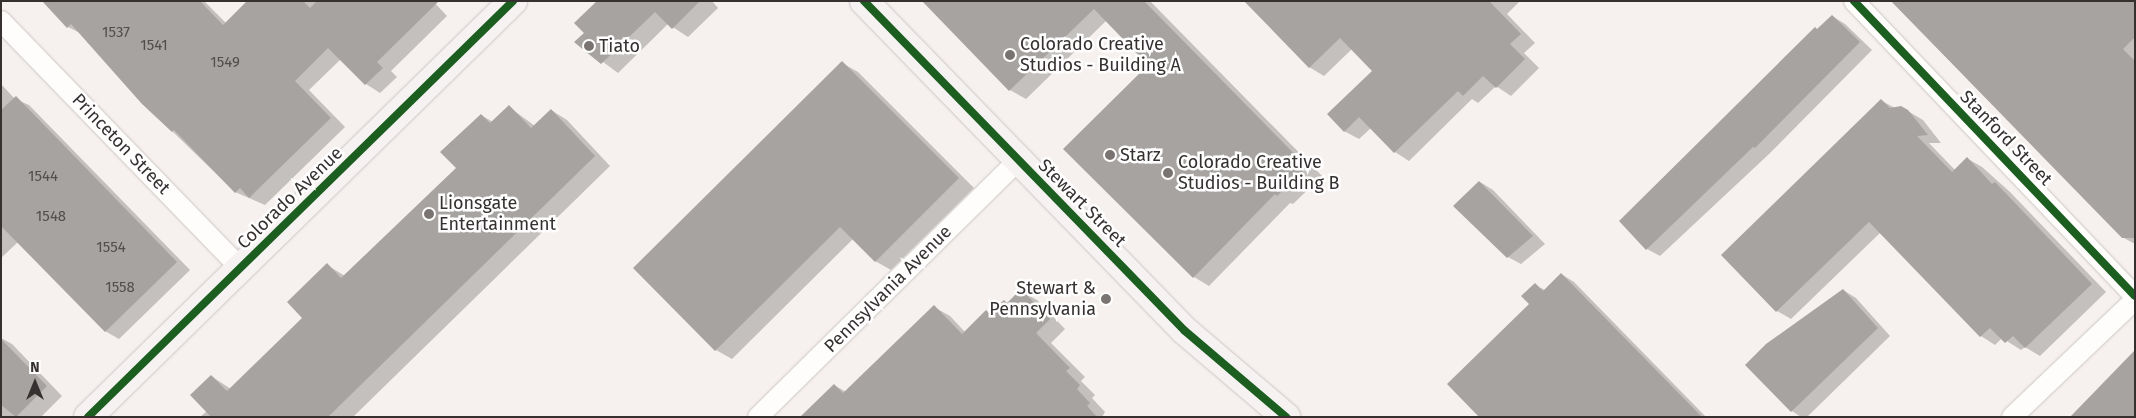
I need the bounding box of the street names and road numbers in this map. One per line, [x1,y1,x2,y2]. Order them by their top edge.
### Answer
street label: Stanford Street [1955,86,2057,190]
street label: Princeton Street [68,89,174,199]
street label: Colorado Avenue [233,142,347,254]
street label: Stewart Street [1034,155,1130,251]
street label: Pennsylvania Avenue [820,221,956,357]

